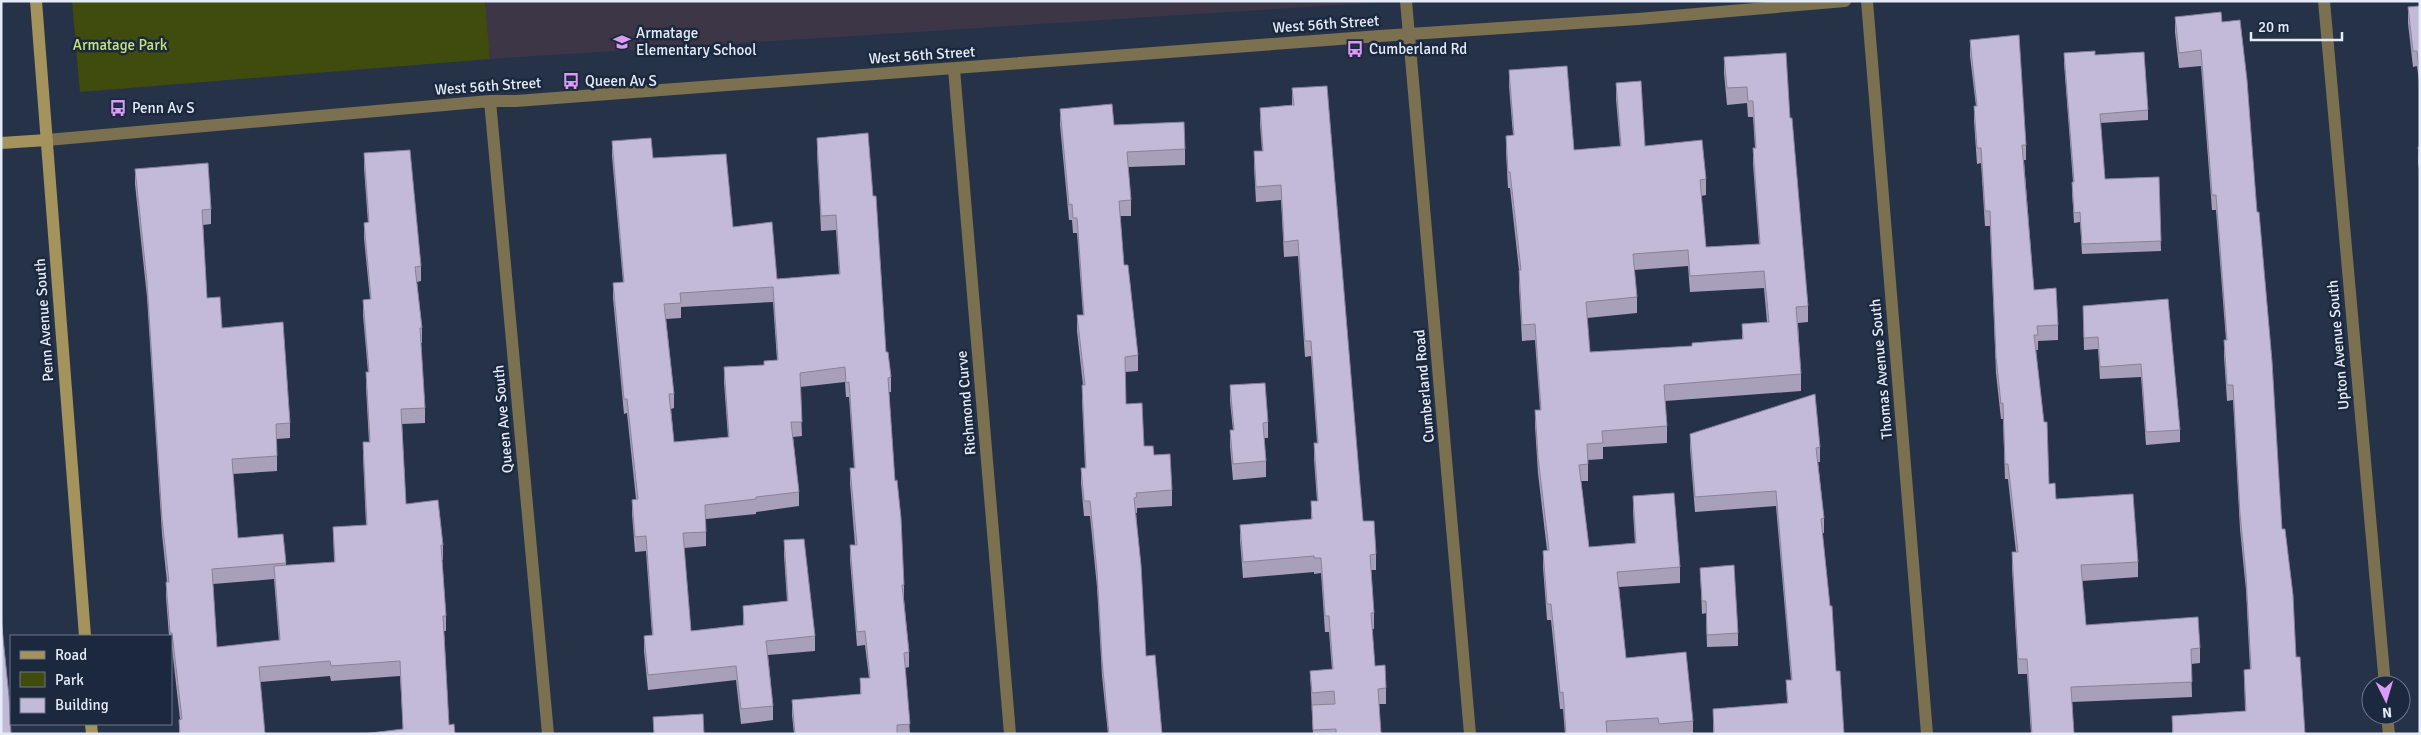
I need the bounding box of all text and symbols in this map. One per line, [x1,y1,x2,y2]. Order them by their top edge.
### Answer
scale bar [2251,10,2342,42]
street label: West 56th Street [1272,11,1380,37]
text: 20 m [2258,18,2289,36]
place label: Armatage Elementary School [636,24,757,59]
school or university icon: Armatage Elementary School [612,32,632,52]
park label: Armatage Park [73,36,168,54]
bus stop icon: Cumberland Rd [1345,39,1365,59]
place label: Cumberland Rd [1369,40,1467,58]
street label: West 56th Street [868,42,976,68]
bus stop icon: Queen Av S [561,71,581,91]
place label: Queen Av S [585,72,657,90]
street label: West 56th Street [434,73,542,99]
bus stop icon: Penn Av S [108,98,128,118]
place label: Penn Av S [132,99,195,117]
street label: Penn Avenue South [31,258,57,382]
street label: Upton Avenue South [2323,279,2353,411]
street label: Thomas Avenue South [1866,298,1896,440]
street label: Cumberland Road [1410,329,1438,443]
street label: Richmond Curve [952,350,980,456]
street label: Queen Ave South [489,364,517,474]
legend [10,635,172,725]
text: Road [55,646,87,664]
text: Park [55,671,84,689]
north arrow [2361,675,2411,725]
text: Building [55,696,109,714]
text: N [2381,704,2393,721]

